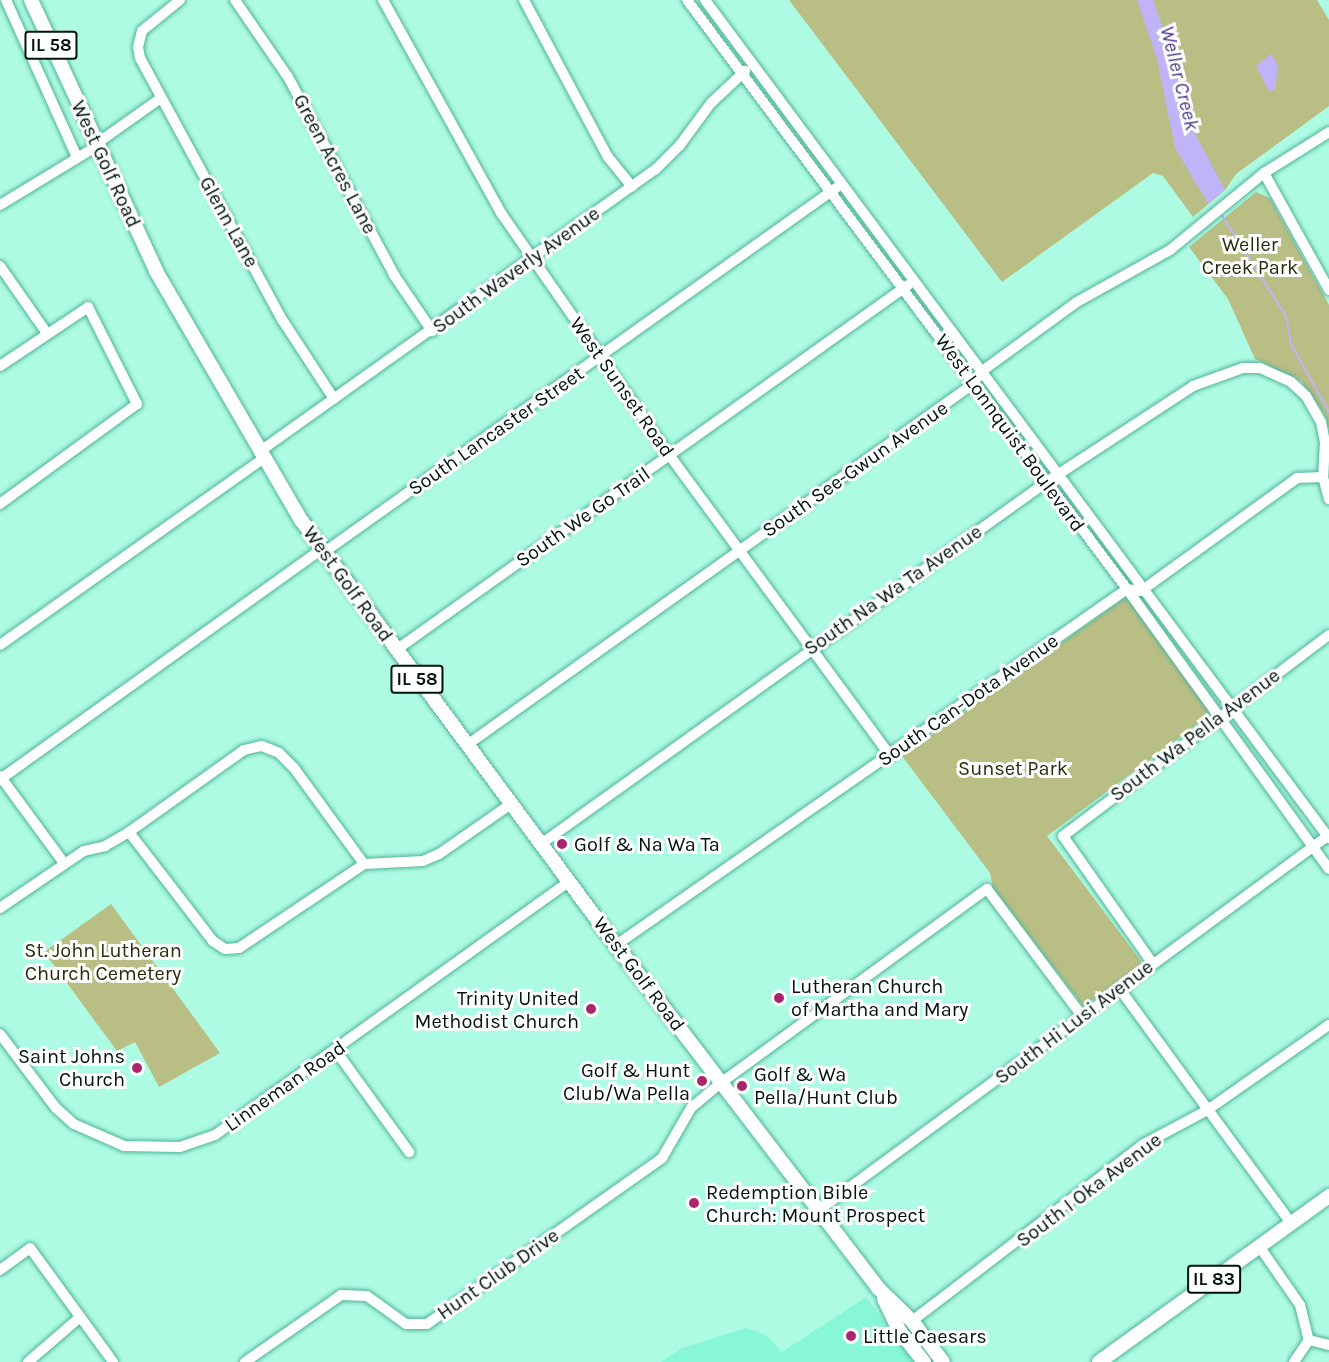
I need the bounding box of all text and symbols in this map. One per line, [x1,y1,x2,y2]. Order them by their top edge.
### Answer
water label: Weller Creek [1155,23,1205,133]
road number: IL 58 [24,30,78,60]
street label: Green Acres Lane [288,90,382,238]
street label: West Golf Road [66,97,146,231]
street label: Glenn Lane [194,172,264,272]
street label: South Waverly Avenue [428,201,604,339]
park label: Weller Creek Park [1202,232,1298,279]
street label: West Sunset Road [565,312,679,462]
street label: West Lonnquist Boulevard [930,329,1090,537]
street label: South Lancaster Street [404,361,588,501]
street label: South See-Gwun Avenue [758,396,952,542]
street label: South We Go Trail [511,462,655,572]
street label: South Na Wa Ta Avenue [799,519,987,661]
street label: West Golf Road [298,521,398,647]
street label: South Can-Dota Avenue [873,629,1063,771]
street label: South Wa Pella Avenue [1105,663,1285,807]
road number: IL 58 [390,664,444,694]
park label: Sunset Park [958,756,1068,780]
place label: Golf & Na Wa Ta [574,832,720,856]
marker: Golf & Na Wa Ta [555,837,569,851]
street label: West Golf Road [588,912,690,1036]
park label: St. John Lutheran Church Cemetery [24,939,182,986]
street label: South Hi Lusi Avenue [990,955,1158,1089]
place label: Lutheran Church of Martha and Mary [791,975,968,1022]
place label: Trinity United Methodist Church [415,986,579,1033]
marker: Lutheran Church of Martha and Mary [772,991,786,1005]
marker: Trinity United Methodist Church [584,1002,598,1016]
street label: Linneman Road [220,1035,350,1137]
place label: Saint Johns Church [18,1044,125,1091]
place label: Golf & Hunt Club/Wa Pella [563,1058,690,1105]
marker: Saint Johns Church [130,1061,144,1075]
place label: Golf & Wa Pella/Hunt Club [754,1062,898,1109]
marker: Golf & Hunt Club/Wa Pella [695,1074,709,1088]
marker: Golf & Wa Pella/Hunt Club [735,1079,749,1093]
street label: South I Oka Avenue [1012,1128,1166,1252]
place label: Redemption Bible Church: Mount Prospect [706,1180,925,1227]
marker: Redemption Bible Church: Mount Prospect [687,1196,701,1210]
street label: Hunt Club Drive [433,1223,563,1325]
road number: IL 83 [1187,1264,1241,1294]
place label: Little Caesars [863,1324,987,1348]
marker: Little Caesars [844,1329,858,1343]

